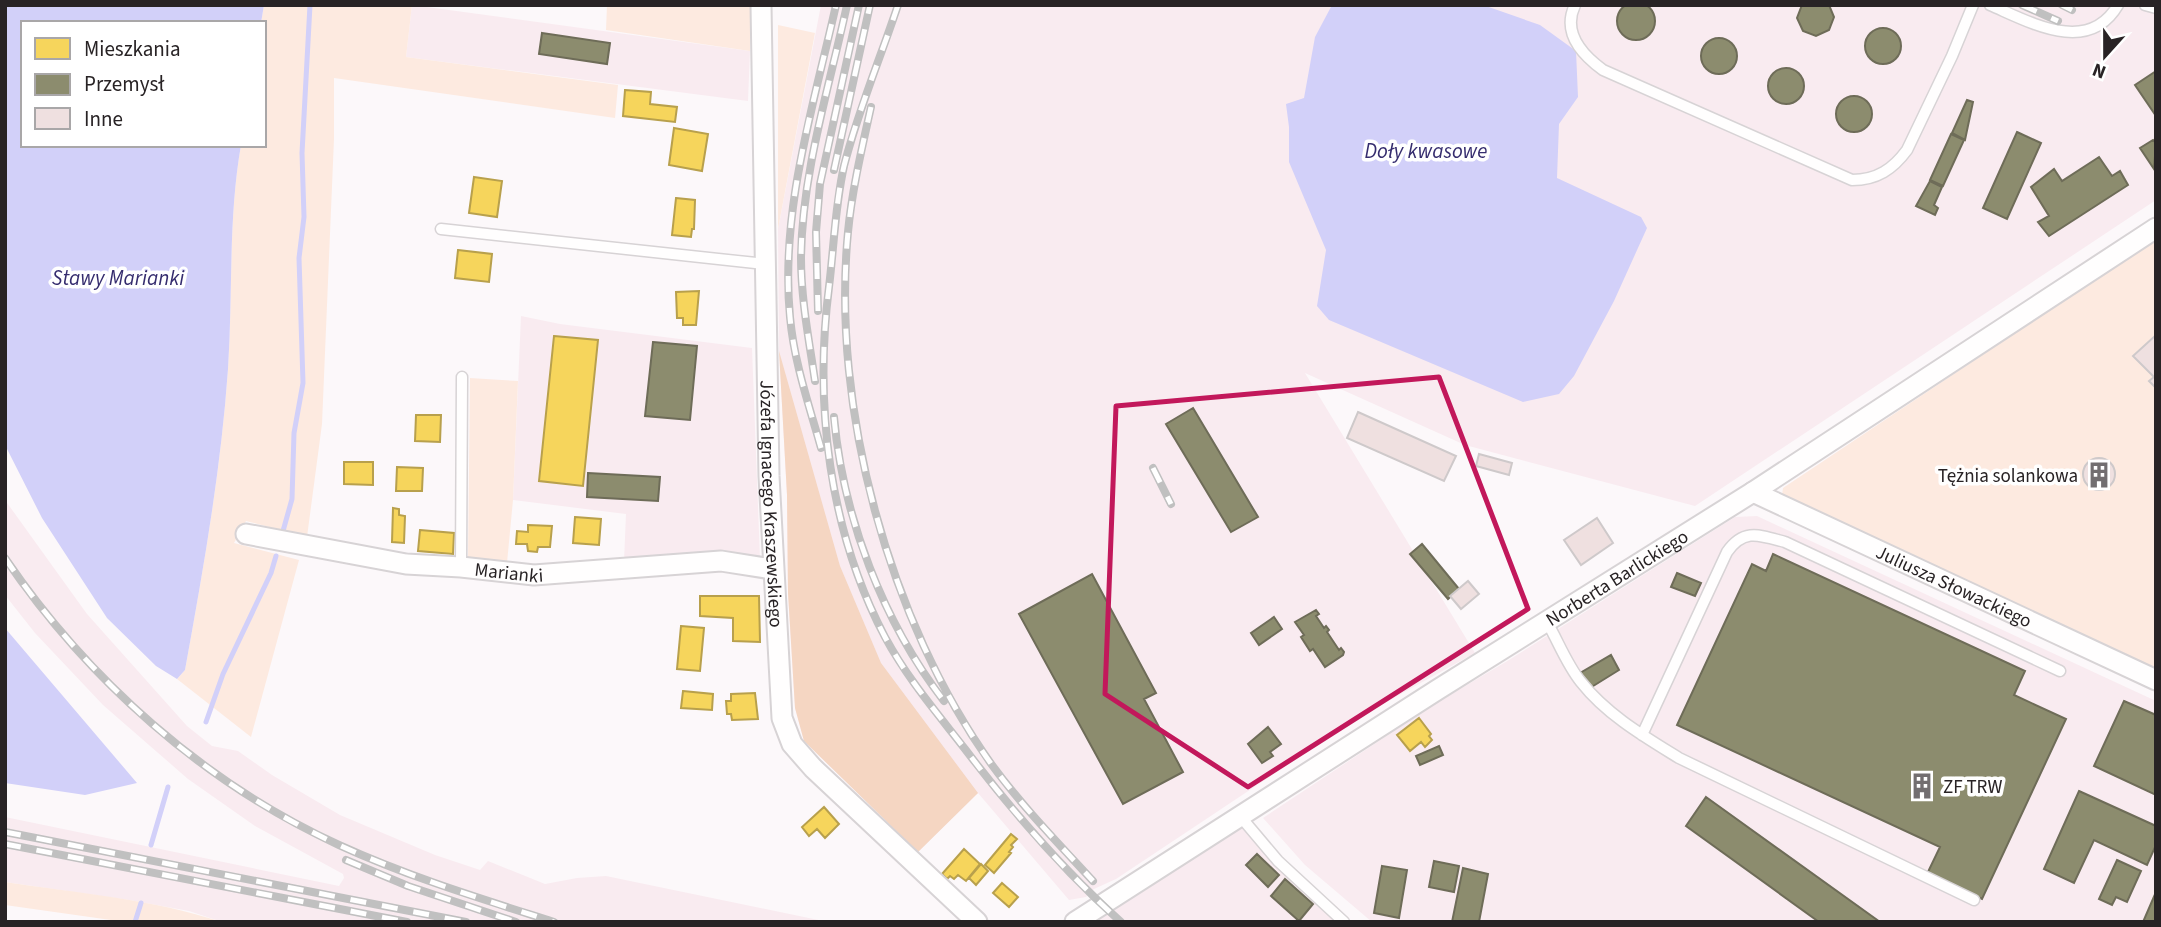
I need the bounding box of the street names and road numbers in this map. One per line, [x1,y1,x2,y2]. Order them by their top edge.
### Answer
street label: Józefa Ignacego Kraszewskiego [752,380,789,628]
street label: Norberta Barlickiego [1541,524,1694,634]
street label: Juliusza Słowackiego [1871,539,2036,635]
street label: Marianki [473,557,544,590]

